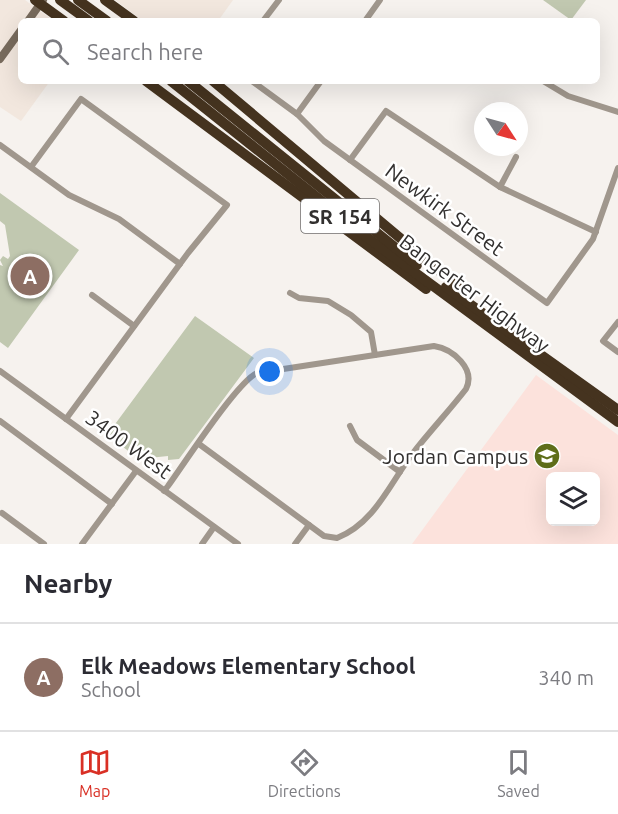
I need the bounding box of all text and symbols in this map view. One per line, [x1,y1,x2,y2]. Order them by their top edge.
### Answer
search box [18,18,600,84]
icon: search [39,35,72,68]
text: Search here [87,39,203,64]
north arrow [474,102,528,156]
street label: Newkirk Street [381,158,509,260]
road number: SR 154 [301,199,379,233]
street label: Bangerter Highway [395,229,555,357]
pin: A [10,254,50,298]
your location [255,357,284,386]
street label: 3400 West [81,405,177,483]
school or university icon: Jordan Campus [532,441,562,471]
place label: Jordan Campus [382,444,528,468]
map controls [546,472,600,526]
button: layers [546,472,600,526]
text: Nearby [24,569,112,598]
text: Elk Meadows Elementary School [81,653,415,678]
text: A [36,666,51,689]
text: 340 m [538,666,594,689]
text: School [81,678,141,701]
tab: Map [78,746,111,800]
tab: Directions [268,746,341,800]
tab: Saved [497,746,540,800]

